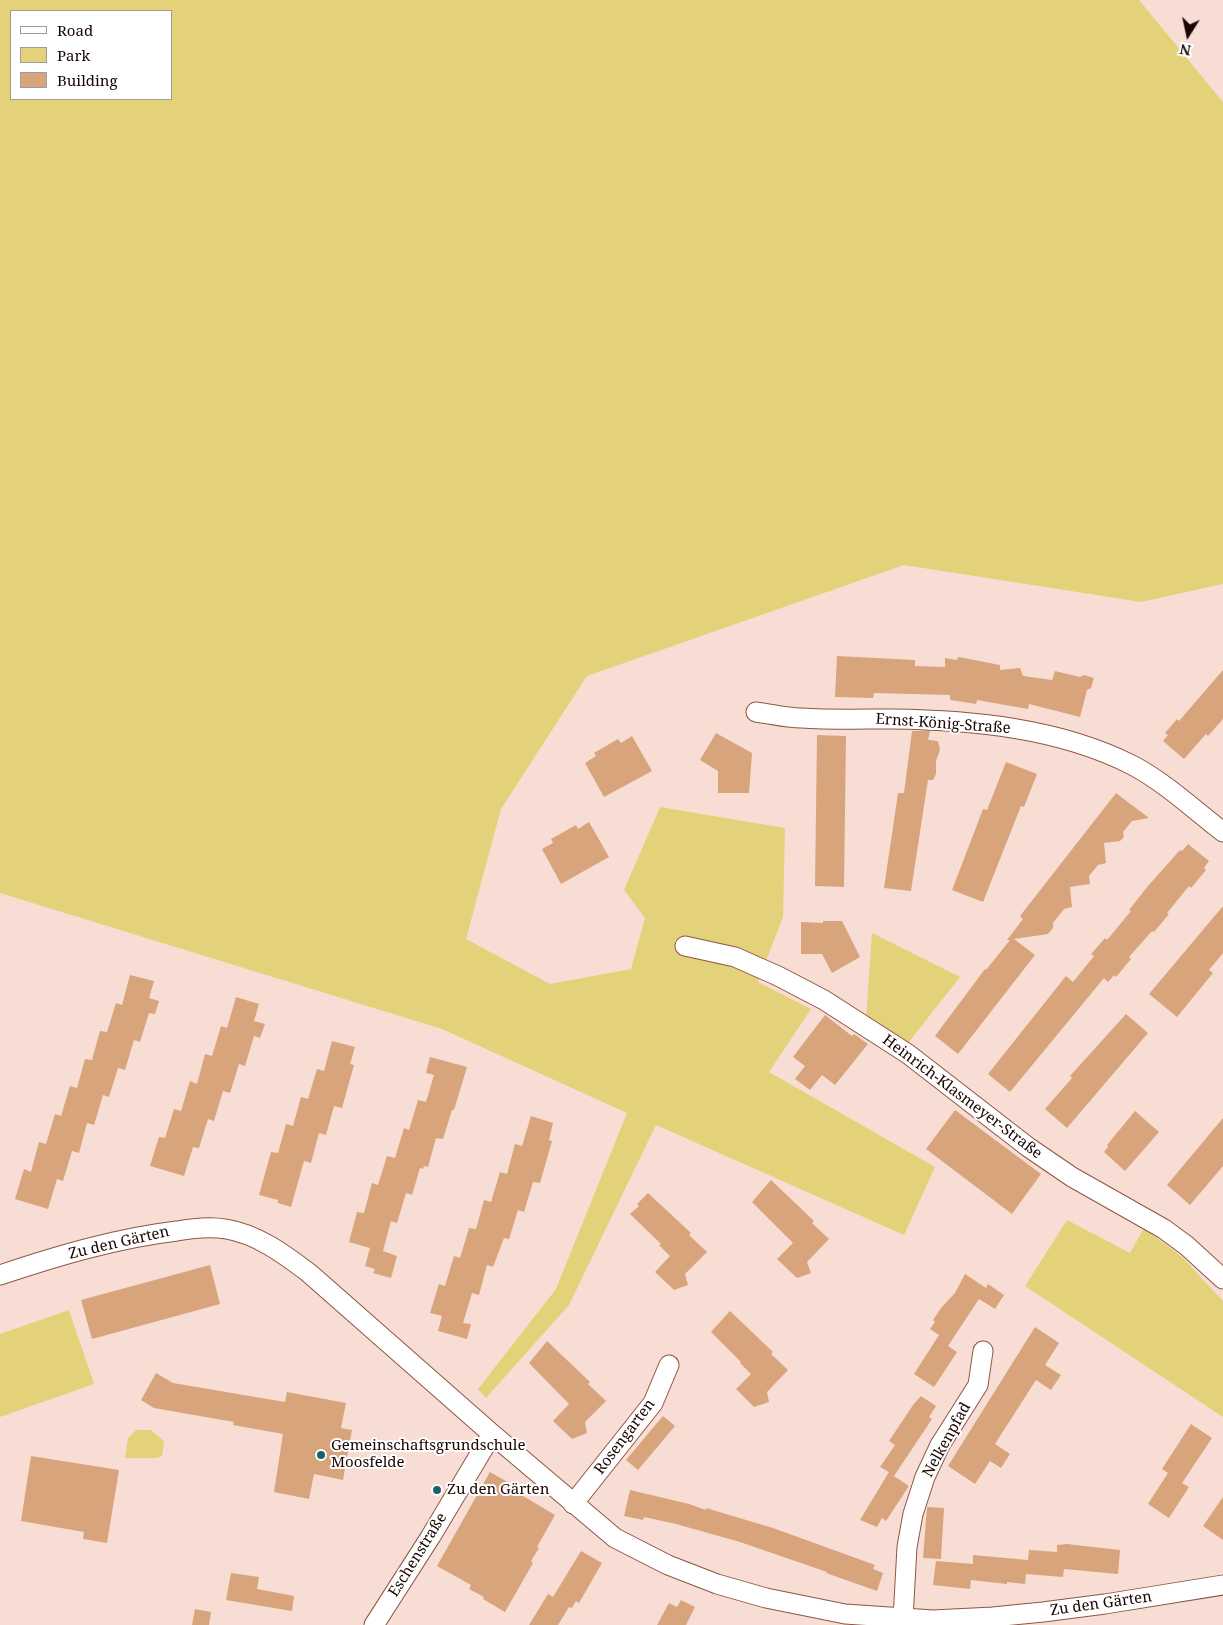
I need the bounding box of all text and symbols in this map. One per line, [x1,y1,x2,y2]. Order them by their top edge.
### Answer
legend [10,10,172,100]
north arrow [1163,10,1213,60]
text: Road [57,20,93,40]
text: N [1178,40,1192,61]
text: Park [57,45,90,65]
text: Building [57,70,118,90]
street label: Ernst-König-Straße [875,710,1011,738]
street label: Heinrich-Klasmeyer-Straße [879,1031,1045,1163]
street label: Zu den Gärten [67,1223,171,1263]
street label: Rosengarten [591,1396,659,1478]
street label: Nelkenpfad [919,1399,975,1481]
place label: Gemeinschaftsgrundschule Moosfelde [331,1437,526,1472]
marker: Gemeinschaftsgrundschule Moosfelde [315,1449,327,1461]
place label: Zu den Gärten [447,1481,549,1499]
marker: Zu den Gärten [431,1484,443,1496]
street label: Eschenstraße [385,1510,451,1600]
street label: Zu den Gärten [1049,1588,1153,1620]

